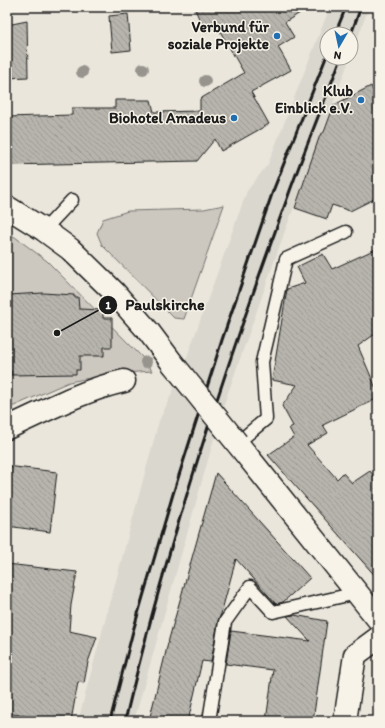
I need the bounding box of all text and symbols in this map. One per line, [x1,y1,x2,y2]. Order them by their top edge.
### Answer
place label: Verbund für soziale Projekte [168,18,270,54]
north arrow [319,26,359,66]
marker: Verbund für soziale Projekte [272,31,282,41]
text: N [333,48,342,62]
place label: Klub Einblick e.V. [275,82,353,117]
marker: Klub Einblick e.V. [356,95,366,105]
place label: Biohotel Amadeus [109,109,226,127]
marker: Biohotel Amadeus [229,113,239,123]
callout: Paulskirche [98,291,213,319]
text: Paulskirche [125,295,205,314]
text: 1 [105,298,111,312]

